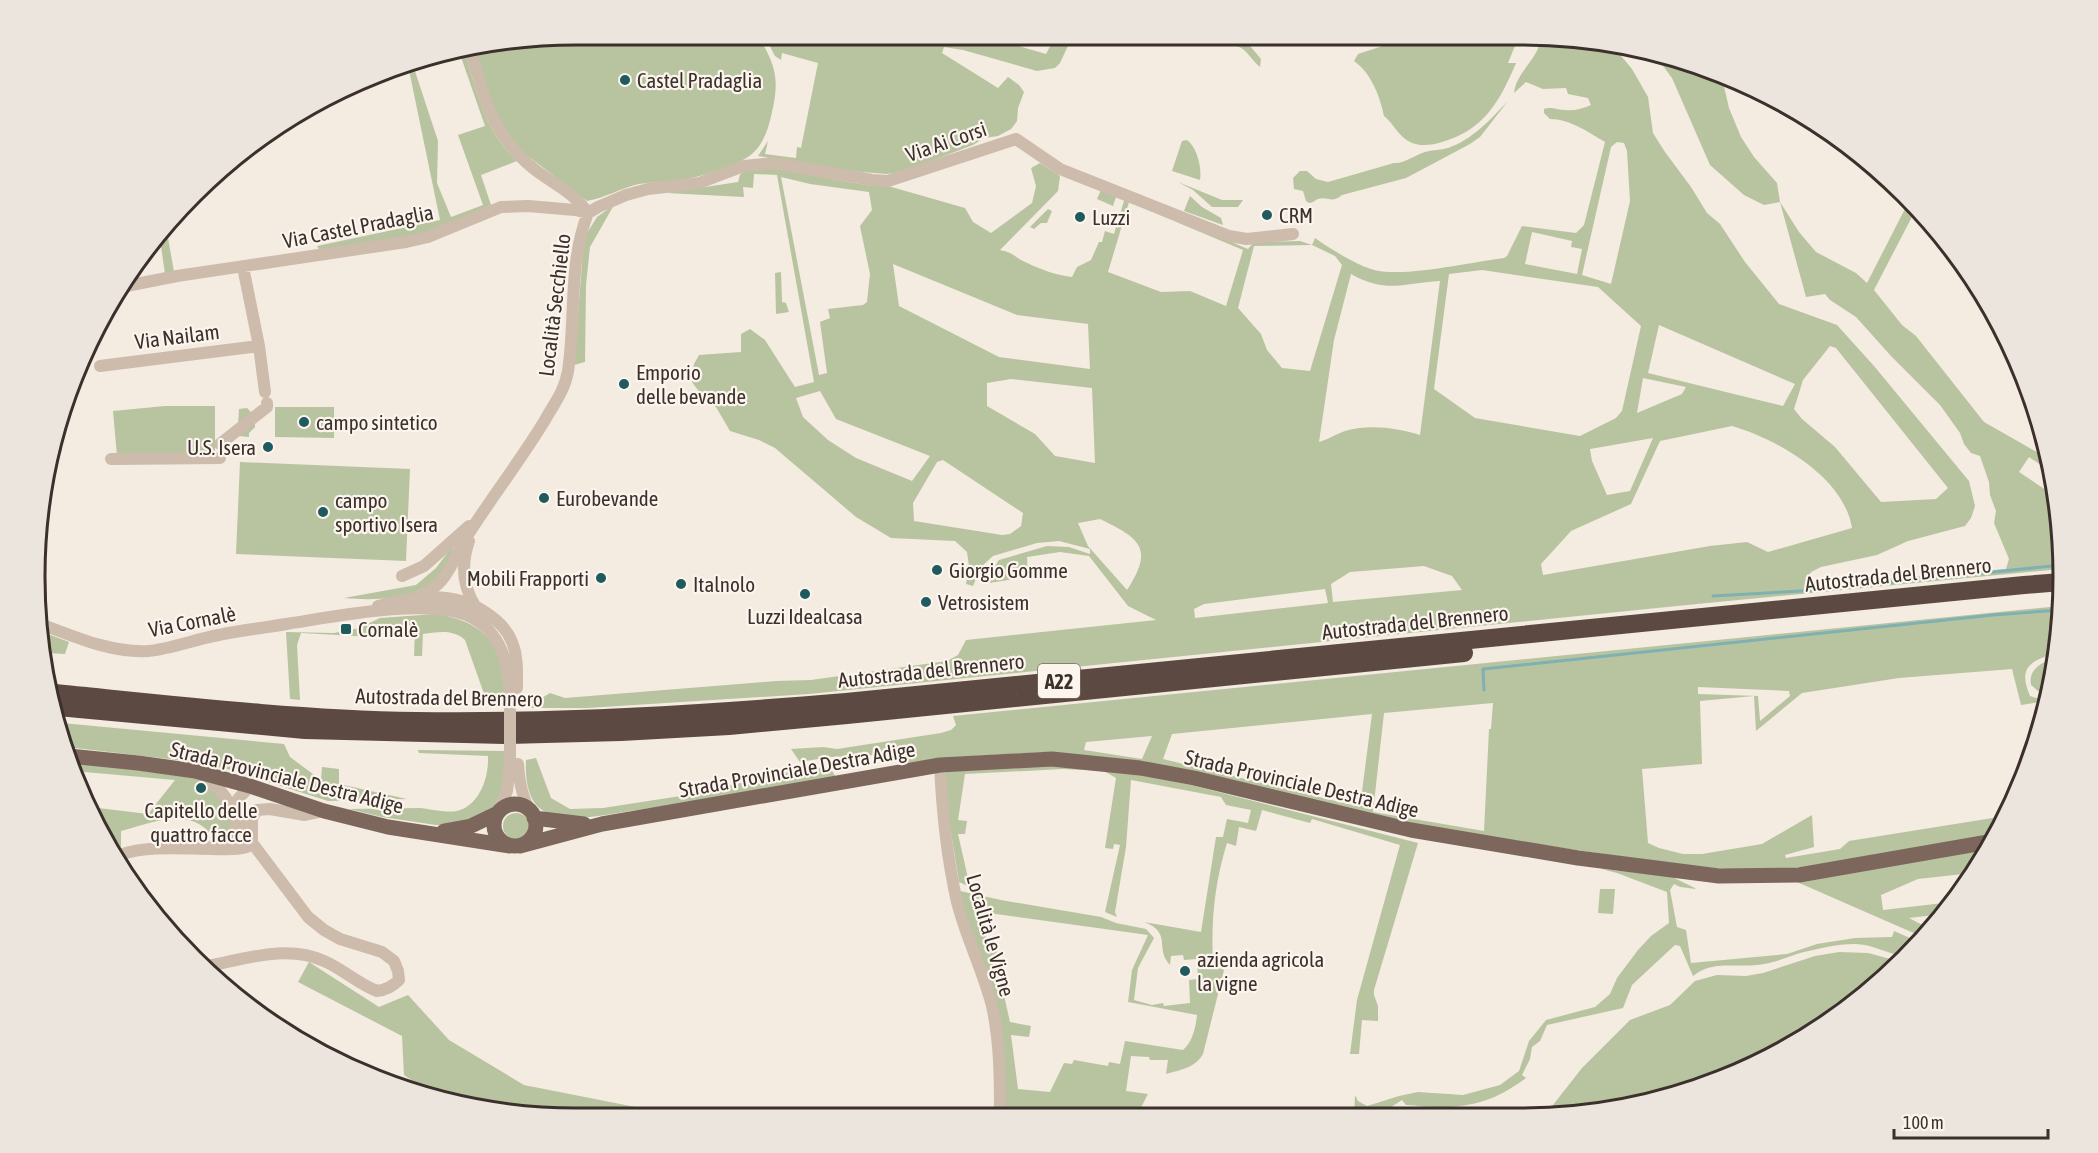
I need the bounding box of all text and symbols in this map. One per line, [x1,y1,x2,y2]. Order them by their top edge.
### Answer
place label: Castel Pradaglia [637,68,762,92]
marker: Castel Pradaglia [618,73,632,87]
street label: Via Ai Corsi [903,116,989,166]
street label: Via Castel Pradaglia [281,200,435,252]
place label: CRM [1279,203,1313,227]
place label: Luzzi [1092,205,1130,229]
marker: CRM [1260,208,1274,222]
marker: Luzzi [1073,210,1087,224]
street label: Località Secchiello [533,232,575,378]
street label: Via Nailam [133,319,221,353]
place label: Emporio delle bevande [636,360,746,408]
marker: Emporio delle bevande [617,377,631,391]
place label: campo sintetico [316,410,438,434]
marker: campo sintetico [297,415,311,429]
place label: U.S. Isera [187,435,256,459]
marker: U.S. Isera [261,440,275,454]
place label: Eurobevande [556,486,658,510]
place label: campo sportivo Isera [335,488,438,536]
marker: Eurobevande [537,491,551,505]
marker: campo sportivo Isera [316,505,330,519]
street label: Autostrada del Brennero [1804,552,1992,596]
place label: Giorgio Gomme [949,558,1068,582]
marker: Giorgio Gomme [930,563,944,577]
place label: Mobili Frapporti [467,566,589,590]
marker: Mobili Frapporti [594,571,608,585]
place label: Italnolo [693,572,755,596]
marker: Italnolo [674,577,688,591]
marker: Luzzi Idealcasa [798,587,812,601]
place label: Vetrosistem [938,590,1029,614]
marker: Vetrosistem [919,595,933,609]
street label: Autostrada del Brennero [1321,600,1509,644]
street label: Via Cornalè [146,601,238,641]
place label: Luzzi Idealcasa [747,604,863,628]
place label: Cornalè [358,617,418,641]
marker: Cornalè [339,622,353,636]
street label: Autostrada del Brennero [837,648,1025,692]
road number: A22 [1038,664,1080,698]
street label: Autostrada del Brennero [355,683,543,711]
street label: Strada Provinciale Destra Adige [168,736,406,818]
street label: Strada Provinciale Destra Adige [677,736,917,802]
street label: Strada Provinciale Destra Adige [1183,744,1421,822]
marker: Capitello delle quattro facce [194,781,208,795]
place label: Capitello delle quattro facce [145,798,257,846]
street label: Località le Vigne [962,871,1020,999]
place label: azienda agricola la vigne [1197,947,1324,995]
marker: azienda agricola la vigne [1178,964,1192,978]
scale bar [1894,1102,2048,1140]
text: 100 m [1903,1112,1944,1133]

